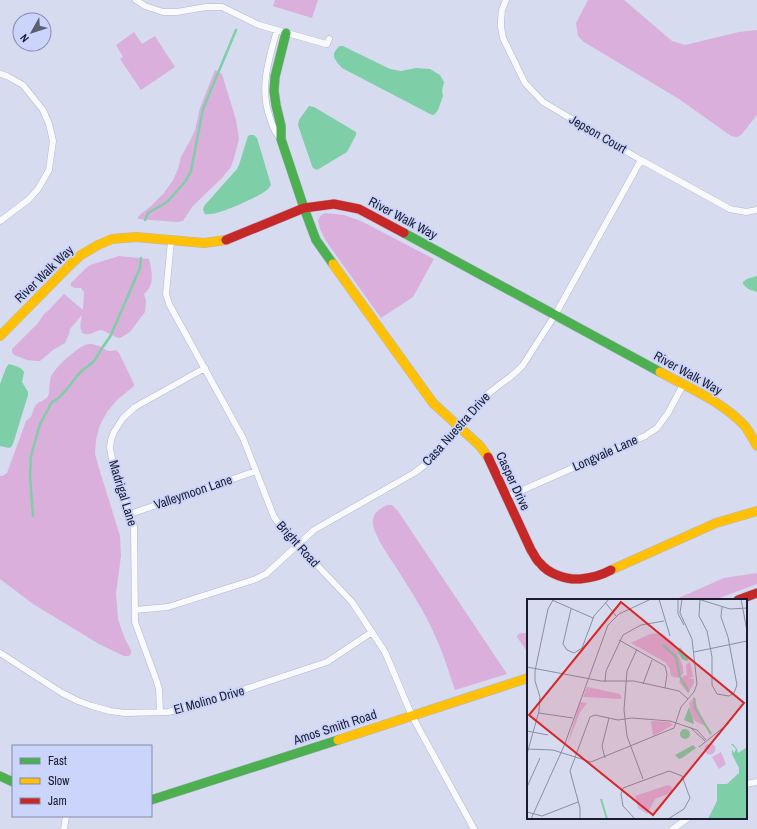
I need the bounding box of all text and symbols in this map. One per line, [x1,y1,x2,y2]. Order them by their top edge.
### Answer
north arrow [12,12,52,52]
text: N [17,31,32,45]
street label: Jepson Court [566,111,630,157]
street label: River Walk Way [366,193,441,244]
street label: River Walk Way [11,241,78,306]
street label: River Walk Way [651,347,726,399]
street label: Casa Nuestra Drive [418,388,494,469]
street label: Longvale Lane [570,431,640,475]
street label: Casper Drive [492,449,534,513]
street label: Madrigal Lane [105,458,141,528]
street label: Valleymoon Lane [152,471,234,513]
street label: Bright Road [273,517,323,571]
inset map [527,599,747,819]
street label: El Molino Drive [172,682,246,718]
street label: Amos Smith Road [290,706,379,749]
legend [12,745,152,817]
text: Fast [48,753,67,769]
text: Slow [48,773,70,789]
text: Jam [48,793,67,809]

